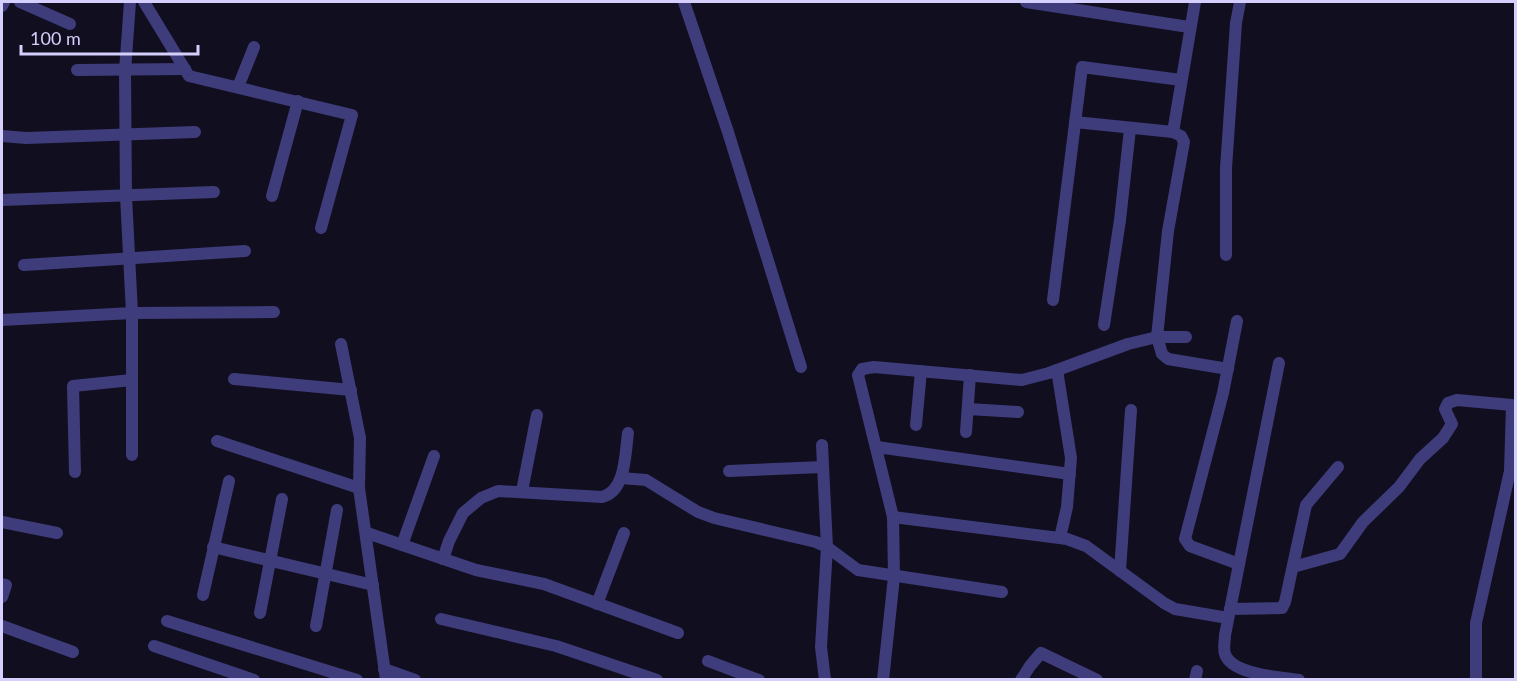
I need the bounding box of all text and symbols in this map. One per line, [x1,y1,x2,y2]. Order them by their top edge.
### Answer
scale bar [21,18,198,56]
text: 100 m [30,27,81,49]

